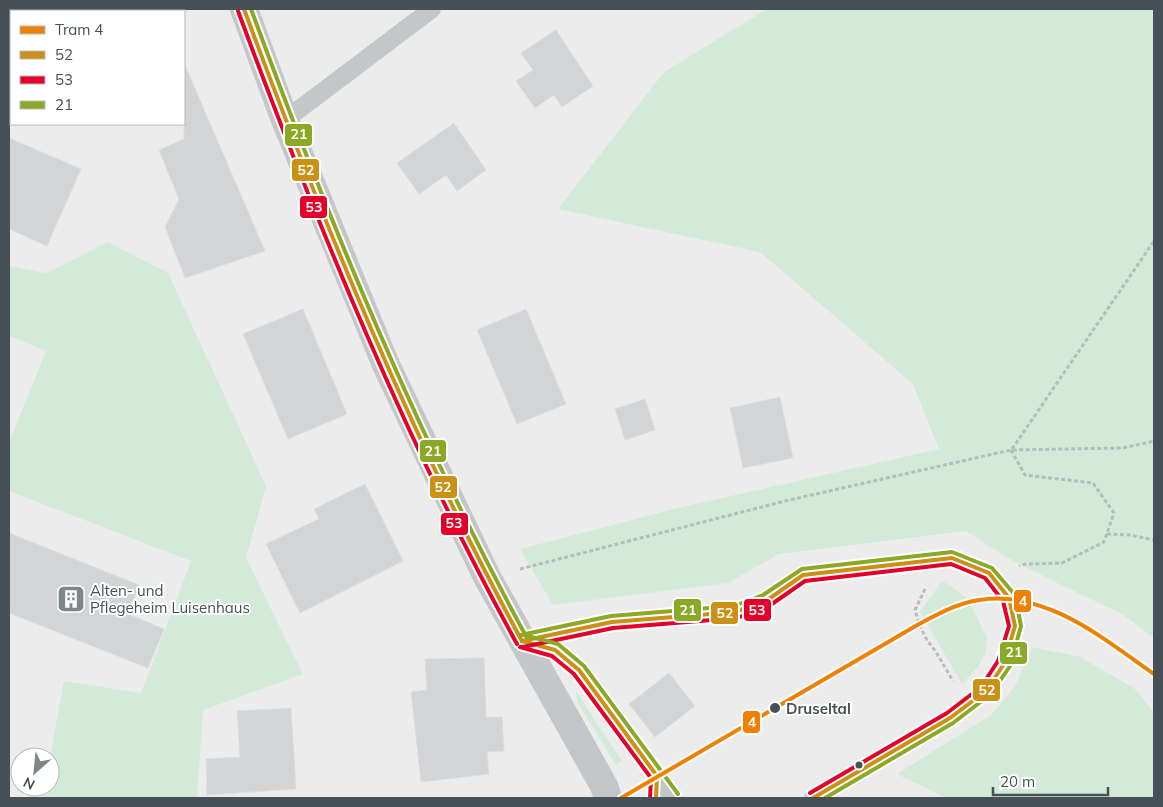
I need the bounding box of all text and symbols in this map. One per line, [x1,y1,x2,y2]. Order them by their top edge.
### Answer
legend [10,10,185,125]
text: Tram 4 [55,20,103,39]
text: 52 [55,45,73,64]
text: 53 [55,70,73,89]
text: 21 [55,95,73,114]
line badge: 21 [284,123,313,147]
text: 21 [291,125,307,143]
line badge: 52 [291,158,320,182]
text: 52 [298,161,314,179]
line badge: 53 [299,195,328,219]
text: 53 [306,198,322,216]
line badge: 21 [419,439,447,463]
text: 21 [425,442,441,460]
line badge: 52 [429,475,458,499]
text: 52 [435,478,451,496]
line badge: 53 [440,512,469,536]
text: 53 [446,514,462,532]
place label: Alten- und Pflegeheim Luisenhaus [90,581,250,617]
building icon: Alten- und Pflegeheim Luisenhaus [56,584,86,614]
line badge: 4 [1013,589,1032,613]
text: 4 [1019,592,1028,610]
line badge: 21 [673,598,702,622]
line badge: 53 [743,598,772,622]
text: 21 [680,601,696,619]
line badge: 52 [710,601,739,625]
text: 53 [749,601,765,619]
text: 52 [717,604,733,622]
line badge: 21 [999,641,1028,665]
text: 21 [1006,643,1022,661]
line badge: 52 [972,678,1001,702]
text: 52 [979,681,995,699]
place label: Druseltal [786,699,851,718]
marker: Druseltal [768,701,782,715]
line badge: 4 [742,710,761,734]
text: 4 [748,713,757,731]
north arrow [10,747,60,797]
unlabelled marker [854,760,864,770]
scale bar [993,764,1108,796]
text: 20 m [1000,772,1035,791]
text: N [20,773,38,794]

